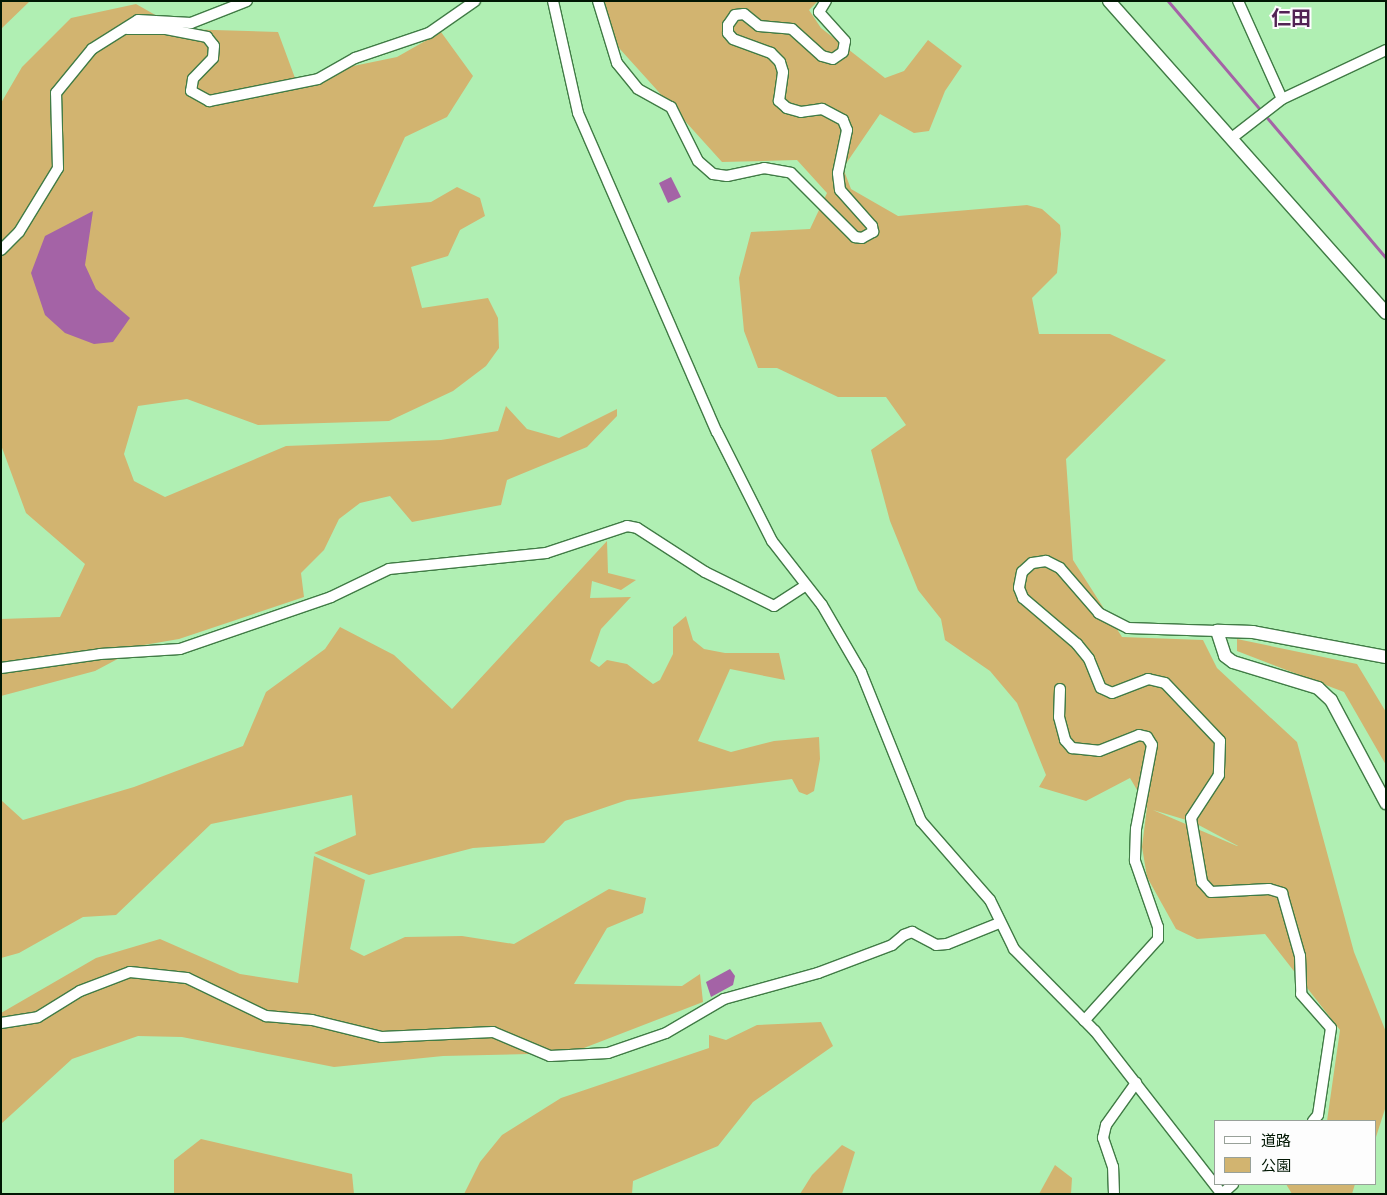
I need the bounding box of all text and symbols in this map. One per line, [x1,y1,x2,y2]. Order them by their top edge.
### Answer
district label: 仁田 [1271,6,1311,30]
legend [1214,1120,1377,1185]
text: 道路 [1261,1132,1291,1150]
text: 公園 [1261,1157,1291,1175]

